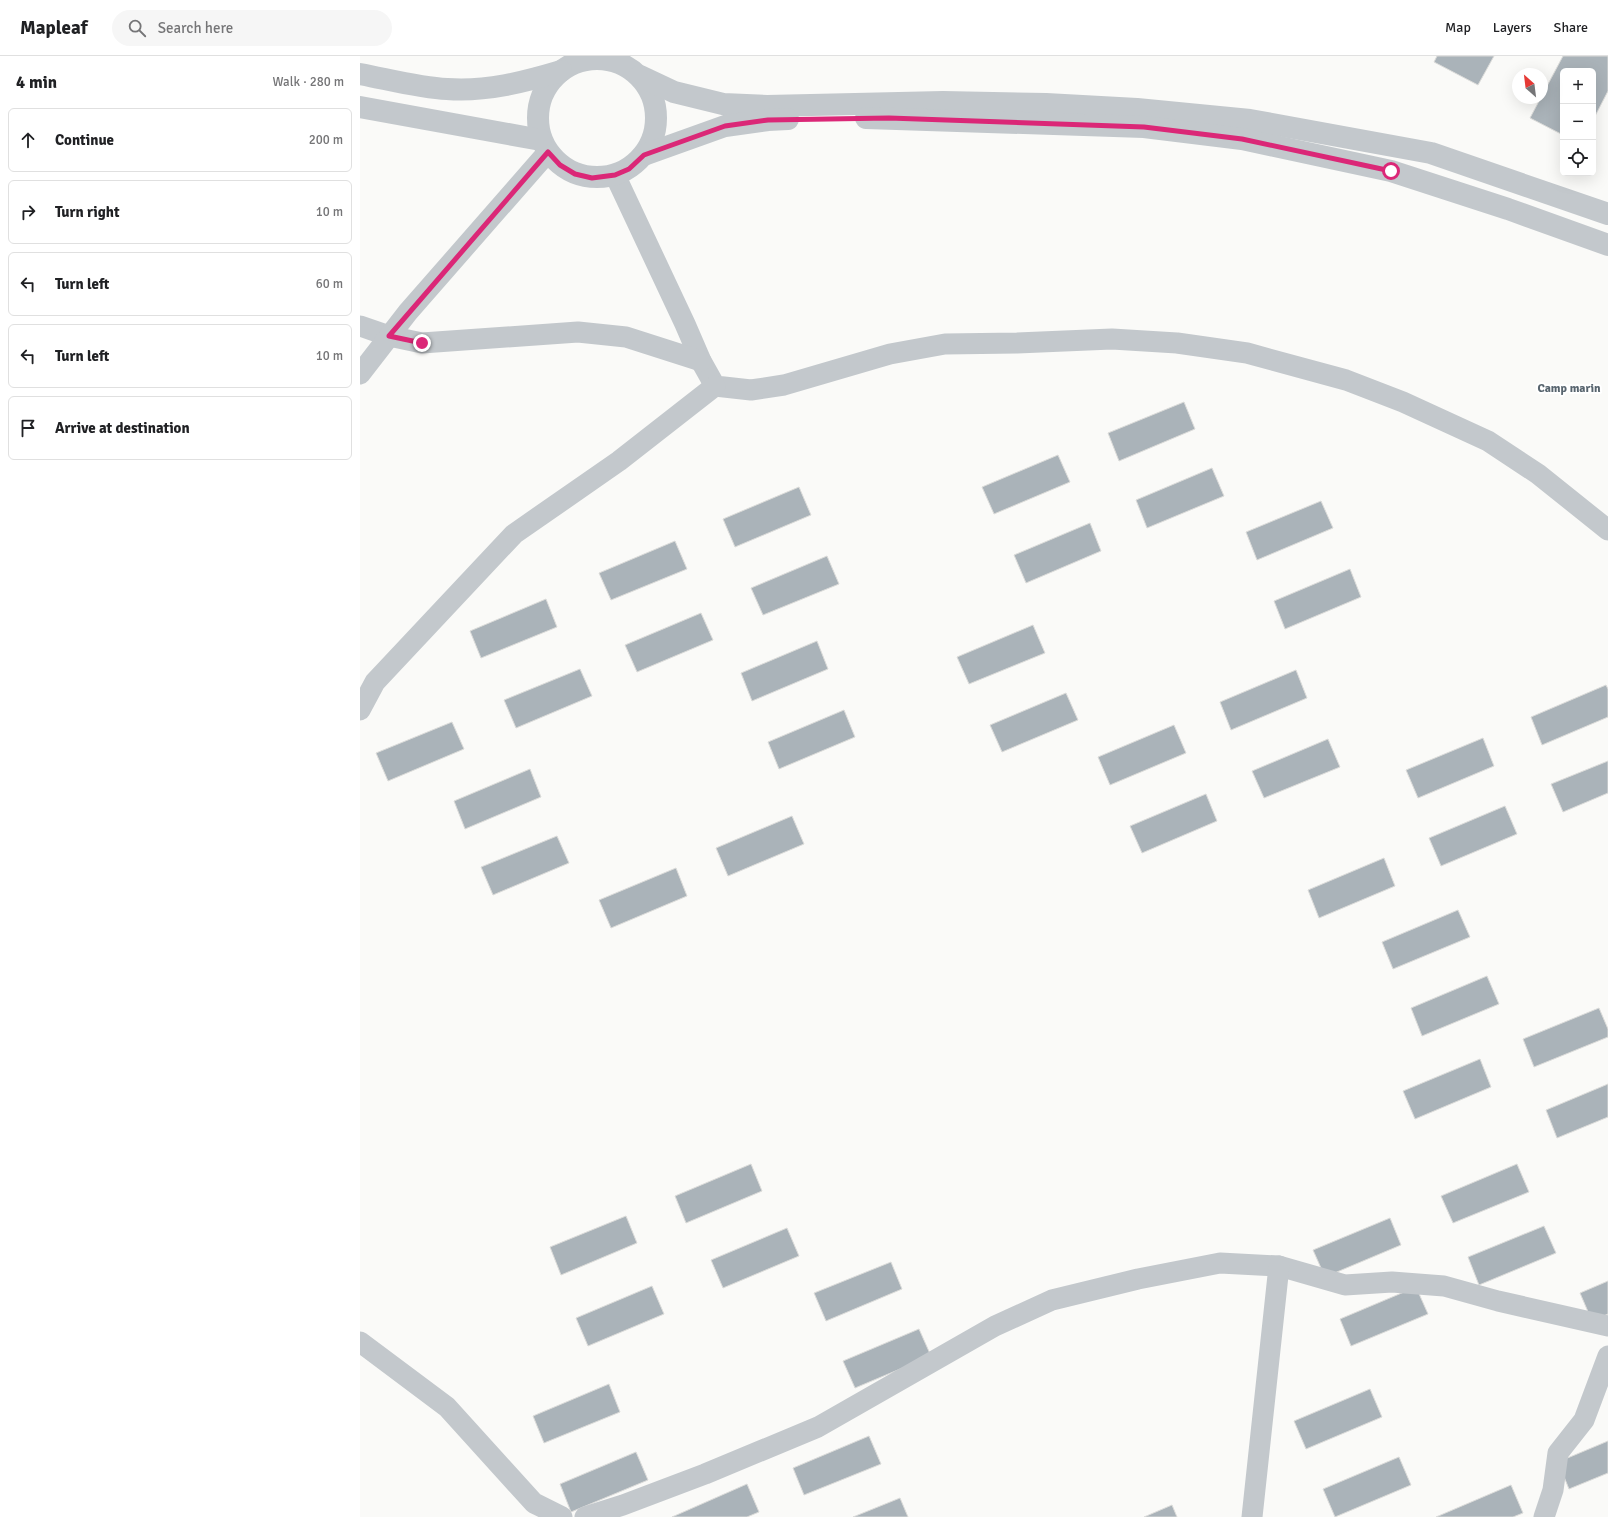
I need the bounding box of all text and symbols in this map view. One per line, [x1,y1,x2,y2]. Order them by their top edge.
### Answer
search box [112,10,392,46]
text: Mapleaf [20,16,88,40]
icon: search [126,17,148,39]
text: Search here [158,19,233,37]
text: Map [1445,19,1471,36]
text: Layers [1493,19,1532,36]
text: Share [1554,19,1588,36]
north arrow [1512,68,1548,104]
map controls [1560,68,1596,176]
button: + [1560,68,1596,104]
text: 4 min [16,72,57,93]
text: Walk · 280 m [273,74,344,90]
button: − [1560,104,1596,140]
icon: ahead [17,129,39,151]
text: Continue [55,131,114,149]
text: 200 m [309,132,343,148]
button: locate [1560,140,1596,176]
route start [1382,162,1400,180]
icon: right [17,201,39,223]
text: Turn right [55,203,120,221]
text: 10 m [316,204,343,220]
icon: left [17,273,39,295]
text: Turn left [55,275,109,293]
text: 60 m [316,276,343,292]
route end [413,334,431,352]
icon: left [17,345,39,367]
text: Turn left [55,347,109,365]
text: 10 m [316,348,343,364]
district label: Camp marin [1537,381,1601,396]
icon: arrive [17,417,39,439]
text: Arrive at destination [55,419,190,437]

